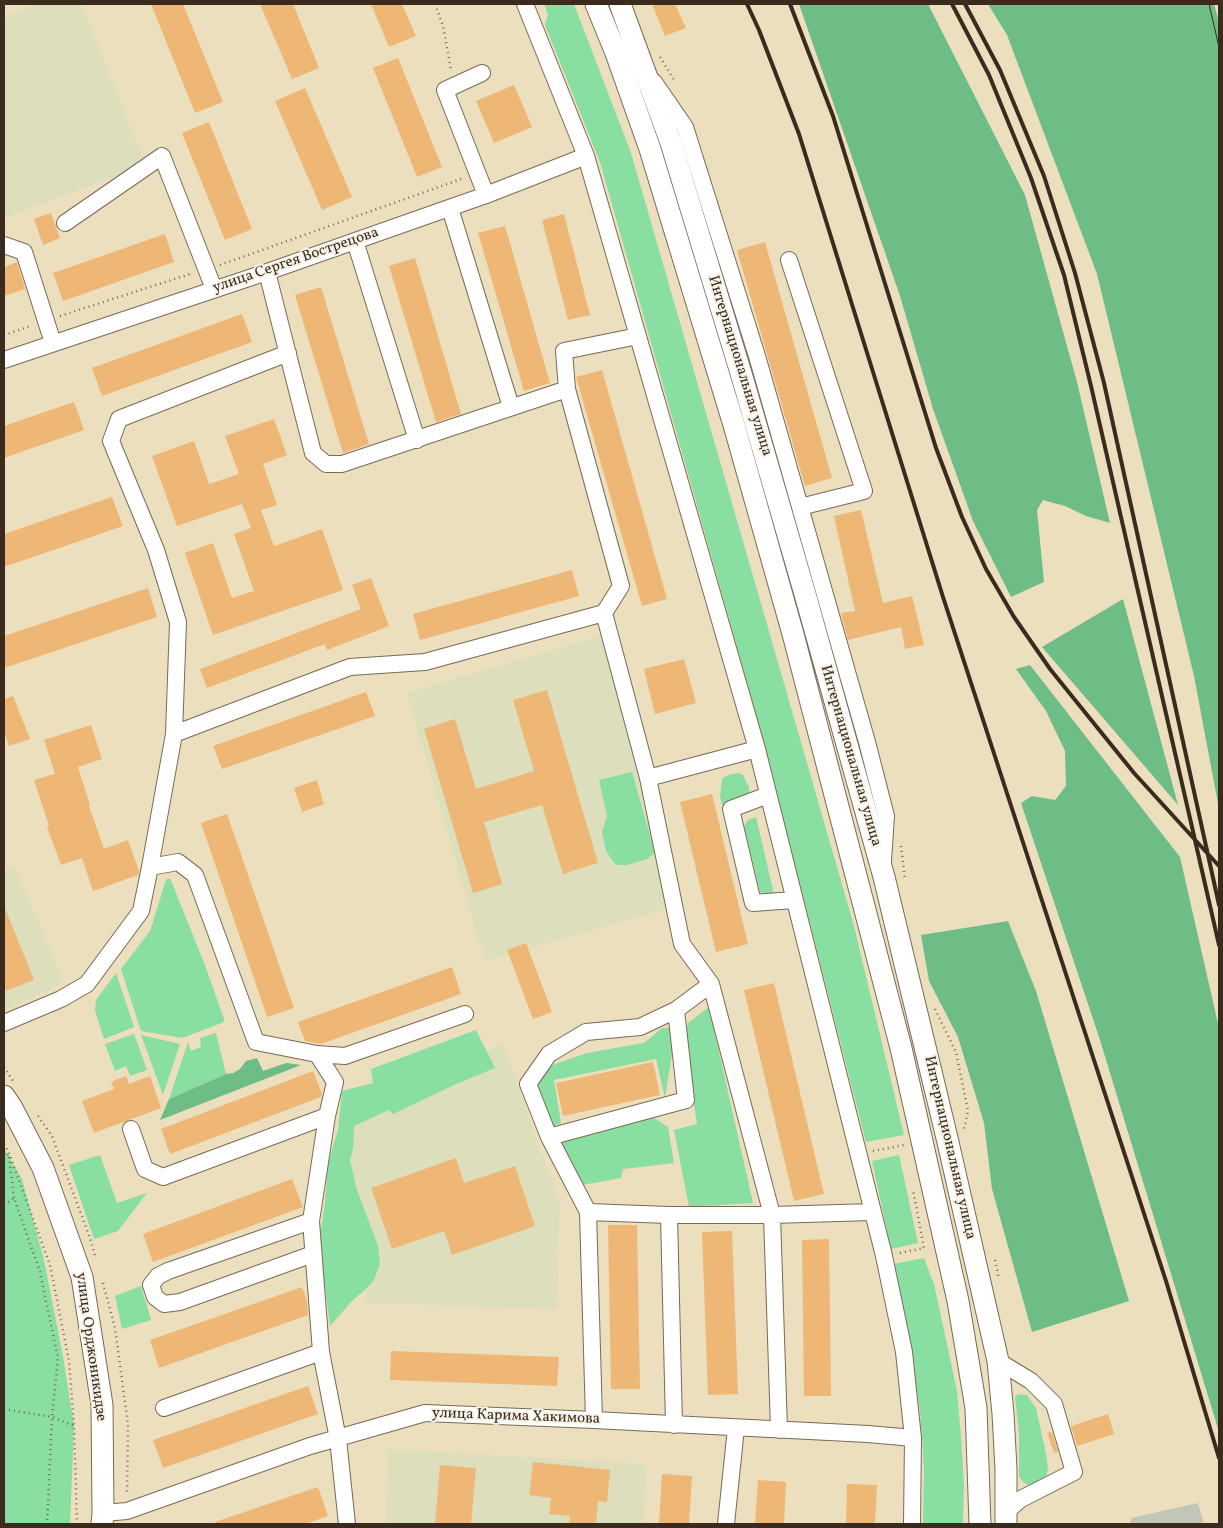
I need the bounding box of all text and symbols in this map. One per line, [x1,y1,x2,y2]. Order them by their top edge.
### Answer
street label: улица Сергея Вострецова [211,224,381,298]
street label: Интернациональная улица [703,274,775,458]
street label: Интернациональная улица [815,663,885,849]
street label: Интернациональная улица [919,1054,979,1242]
street label: улица Орджоникидзе [71,1271,109,1423]
street label: улица Карима Хакимова [432,1405,600,1429]

